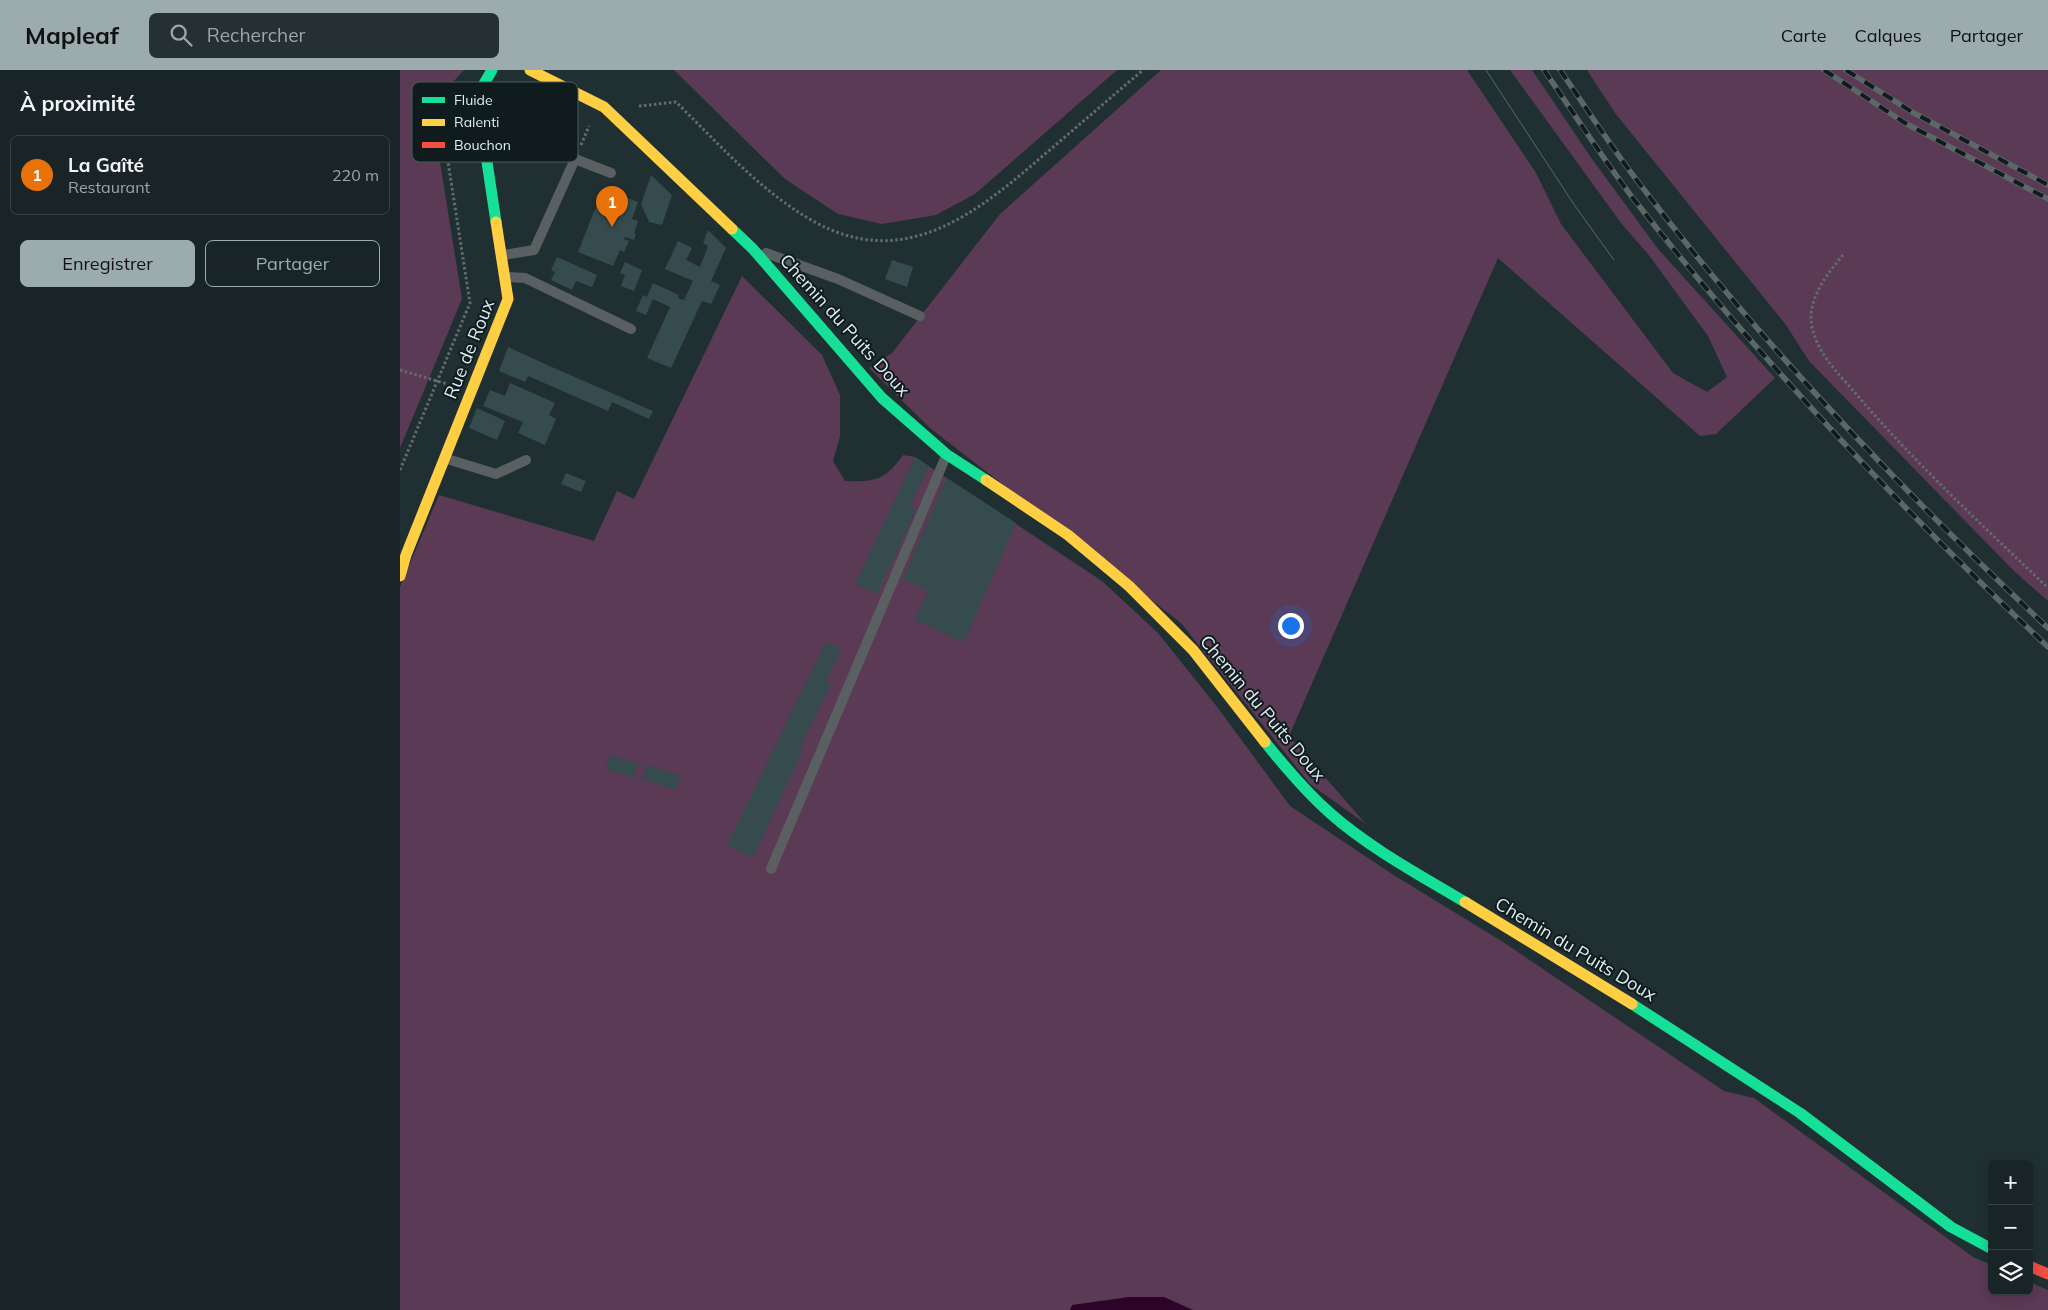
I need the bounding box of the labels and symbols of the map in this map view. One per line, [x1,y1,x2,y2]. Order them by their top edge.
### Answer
legend [412,82,578,162]
text: Fluide [454,91,493,109]
text: Ralenti [454,113,499,131]
text: Bouchon [454,136,511,154]
pin: 1 [596,186,628,227]
street label: Chemin du Puits Doux [775,249,915,401]
street label: Rue de Roux [439,296,499,402]
your location [1278,613,1304,639]
street label: Chemin du Puits Doux [1195,630,1331,786]
street label: Chemin du Puits Doux [1491,892,1661,1006]

